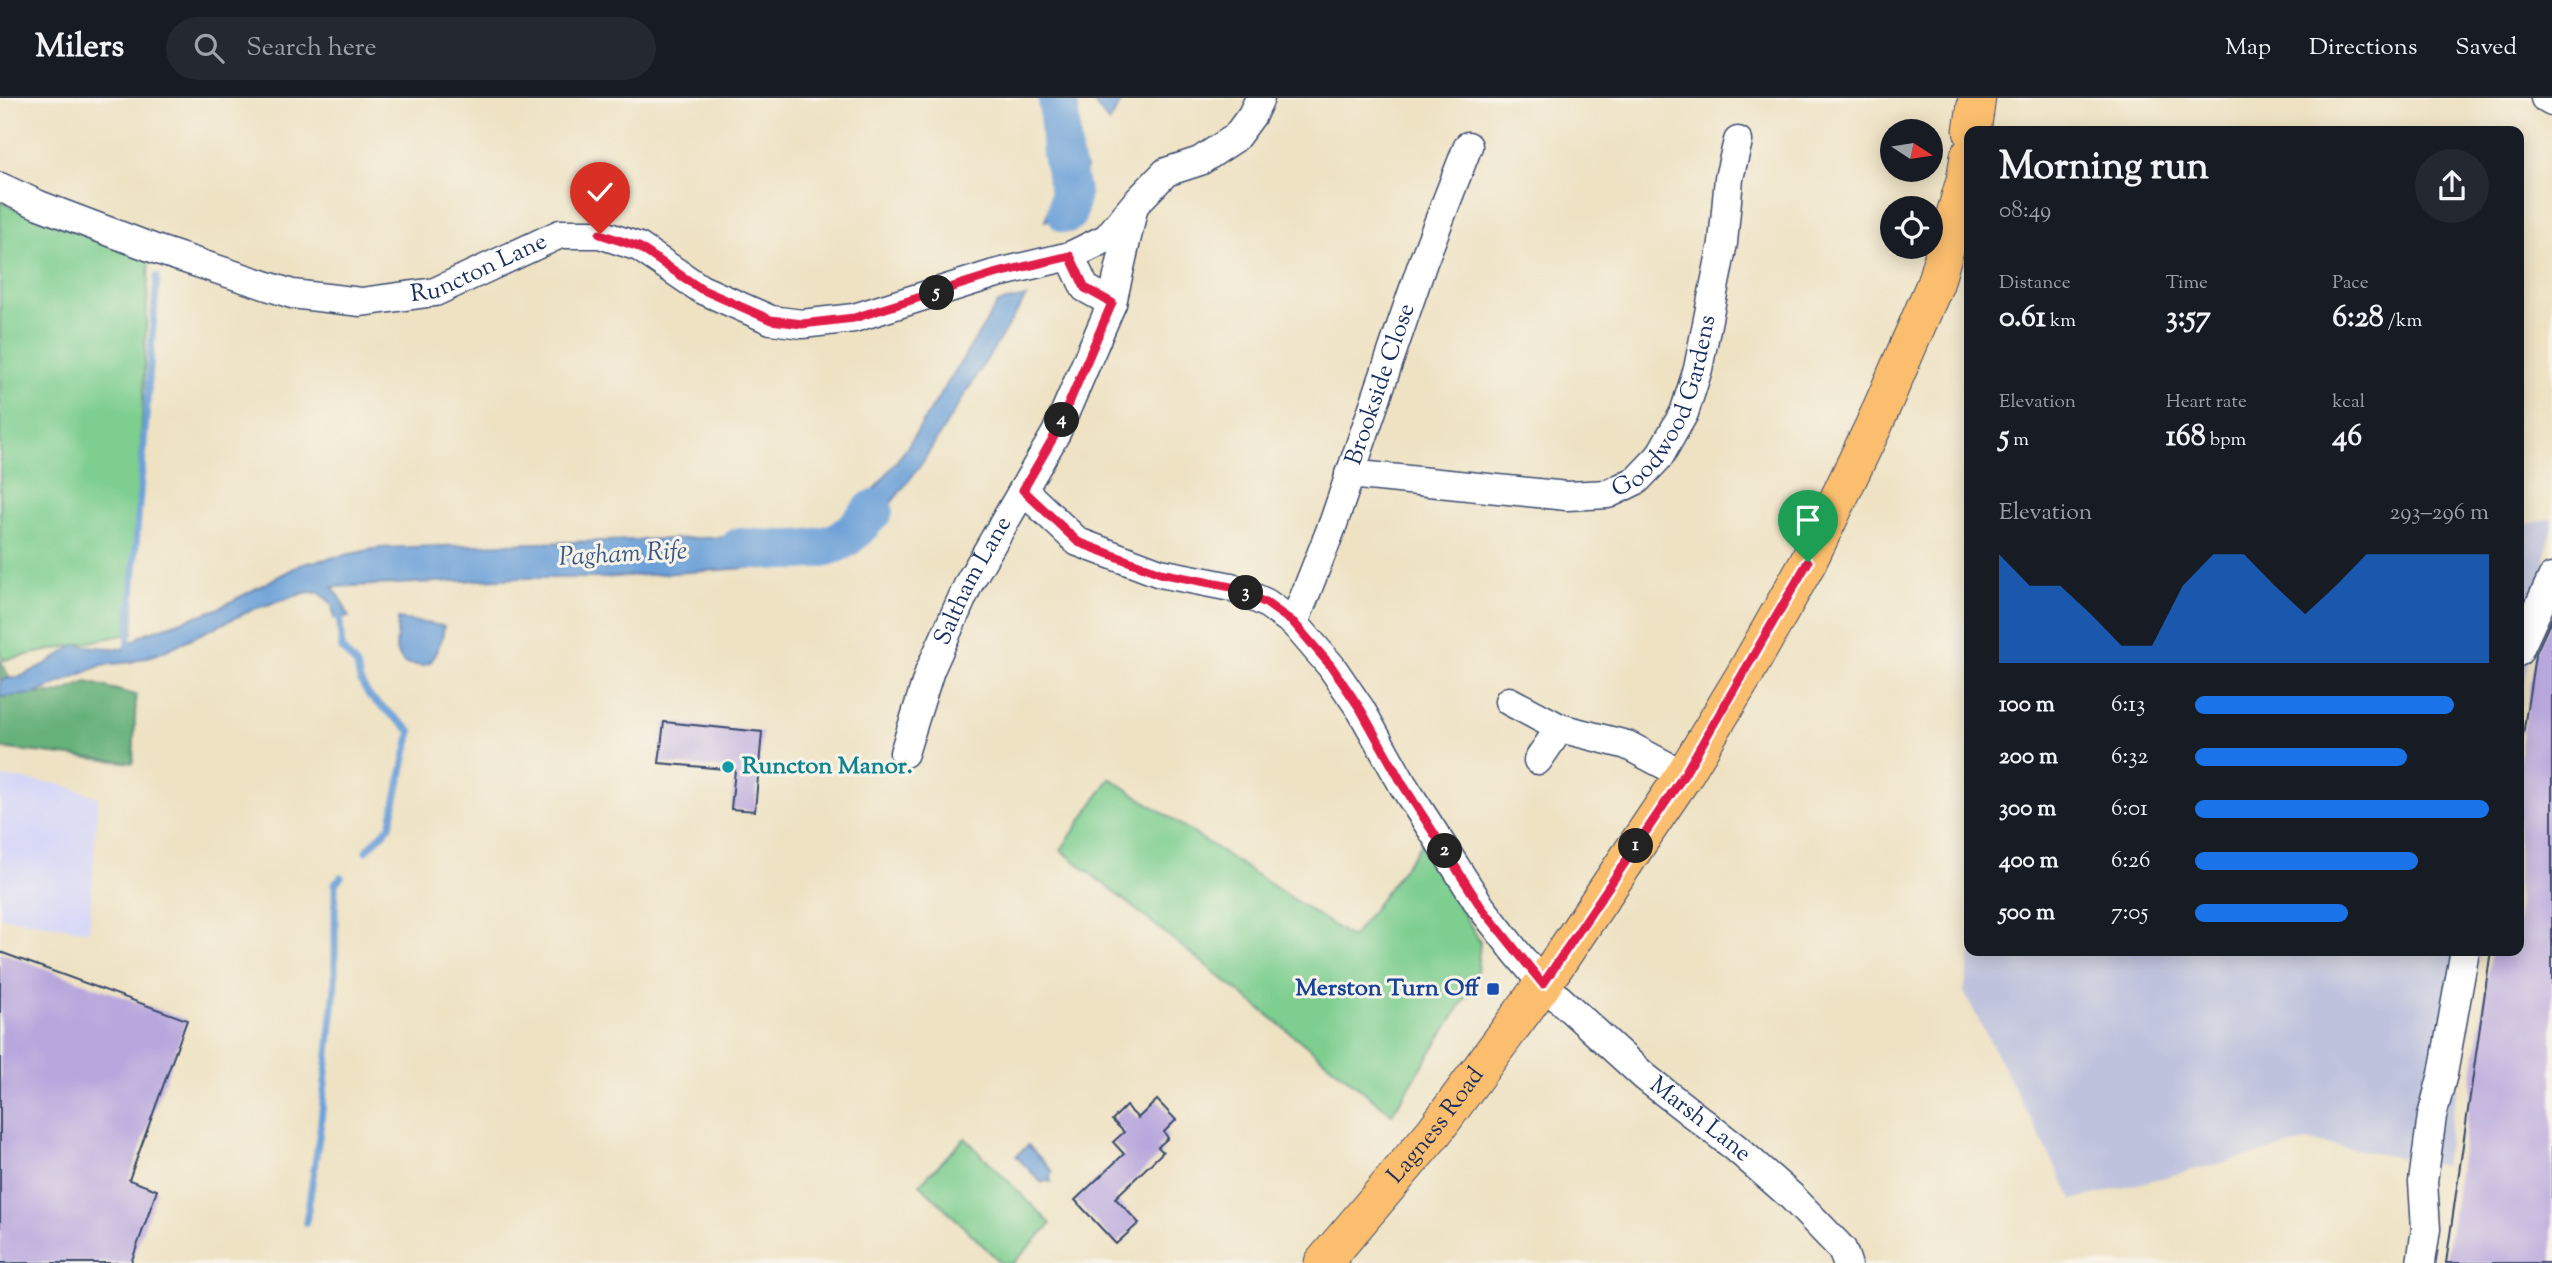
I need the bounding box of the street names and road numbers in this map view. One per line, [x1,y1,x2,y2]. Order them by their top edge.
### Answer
street label: Runcton Lane [408,225,553,312]
street label: Brookside Close [1337,299,1424,470]
street label: Goodwood Gardens [1606,312,1725,507]
street label: Saltham Lane [926,510,1021,651]
street label: Lagness Road [1380,1060,1493,1192]
street label: Marsh Lane [1642,1069,1758,1171]

